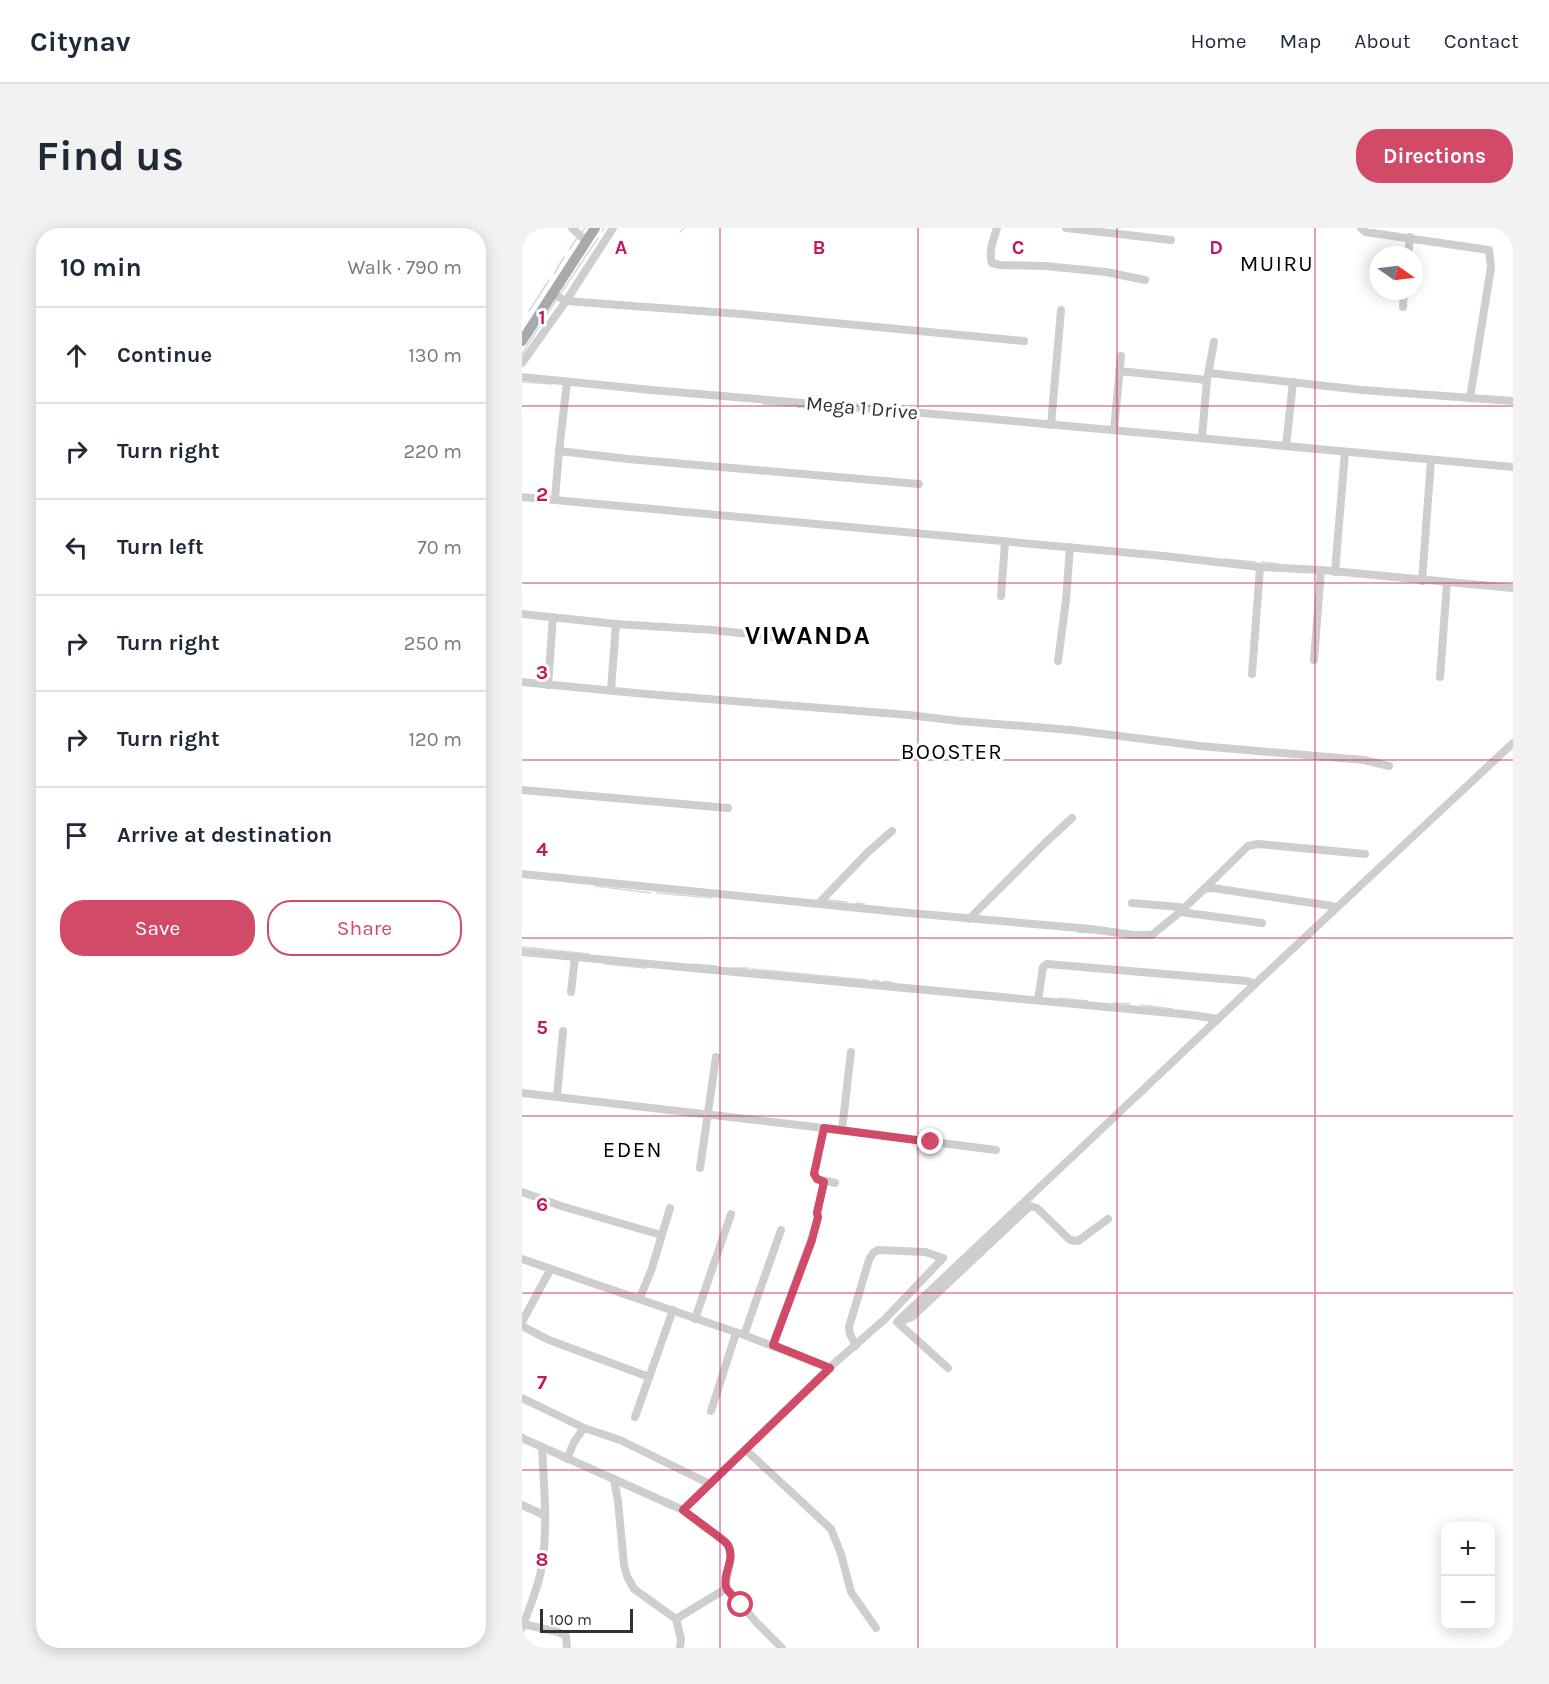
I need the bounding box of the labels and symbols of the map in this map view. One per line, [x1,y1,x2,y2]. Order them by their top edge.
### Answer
text: A [615,236,628,259]
text: B [813,236,825,259]
text: C [1012,236,1024,259]
text: D [1209,236,1223,259]
north arrow [1369,246,1423,300]
district label: MUIRU [1240,251,1314,277]
text: 1 [538,306,546,329]
street label: Mega 1 Drive [805,392,919,424]
text: 2 [536,483,548,506]
district label: VIWANDA [745,620,871,651]
text: 3 [536,661,548,684]
district label: BOOSTER [901,739,1003,765]
text: 4 [536,838,548,861]
text: 5 [536,1016,548,1039]
route end [917,1128,943,1154]
district label: EDEN [603,1137,663,1163]
text: 6 [536,1193,548,1216]
text: 7 [537,1371,547,1394]
text: 8 [536,1548,548,1571]
route start [727,1591,753,1617]
scale bar [540,1606,633,1634]

